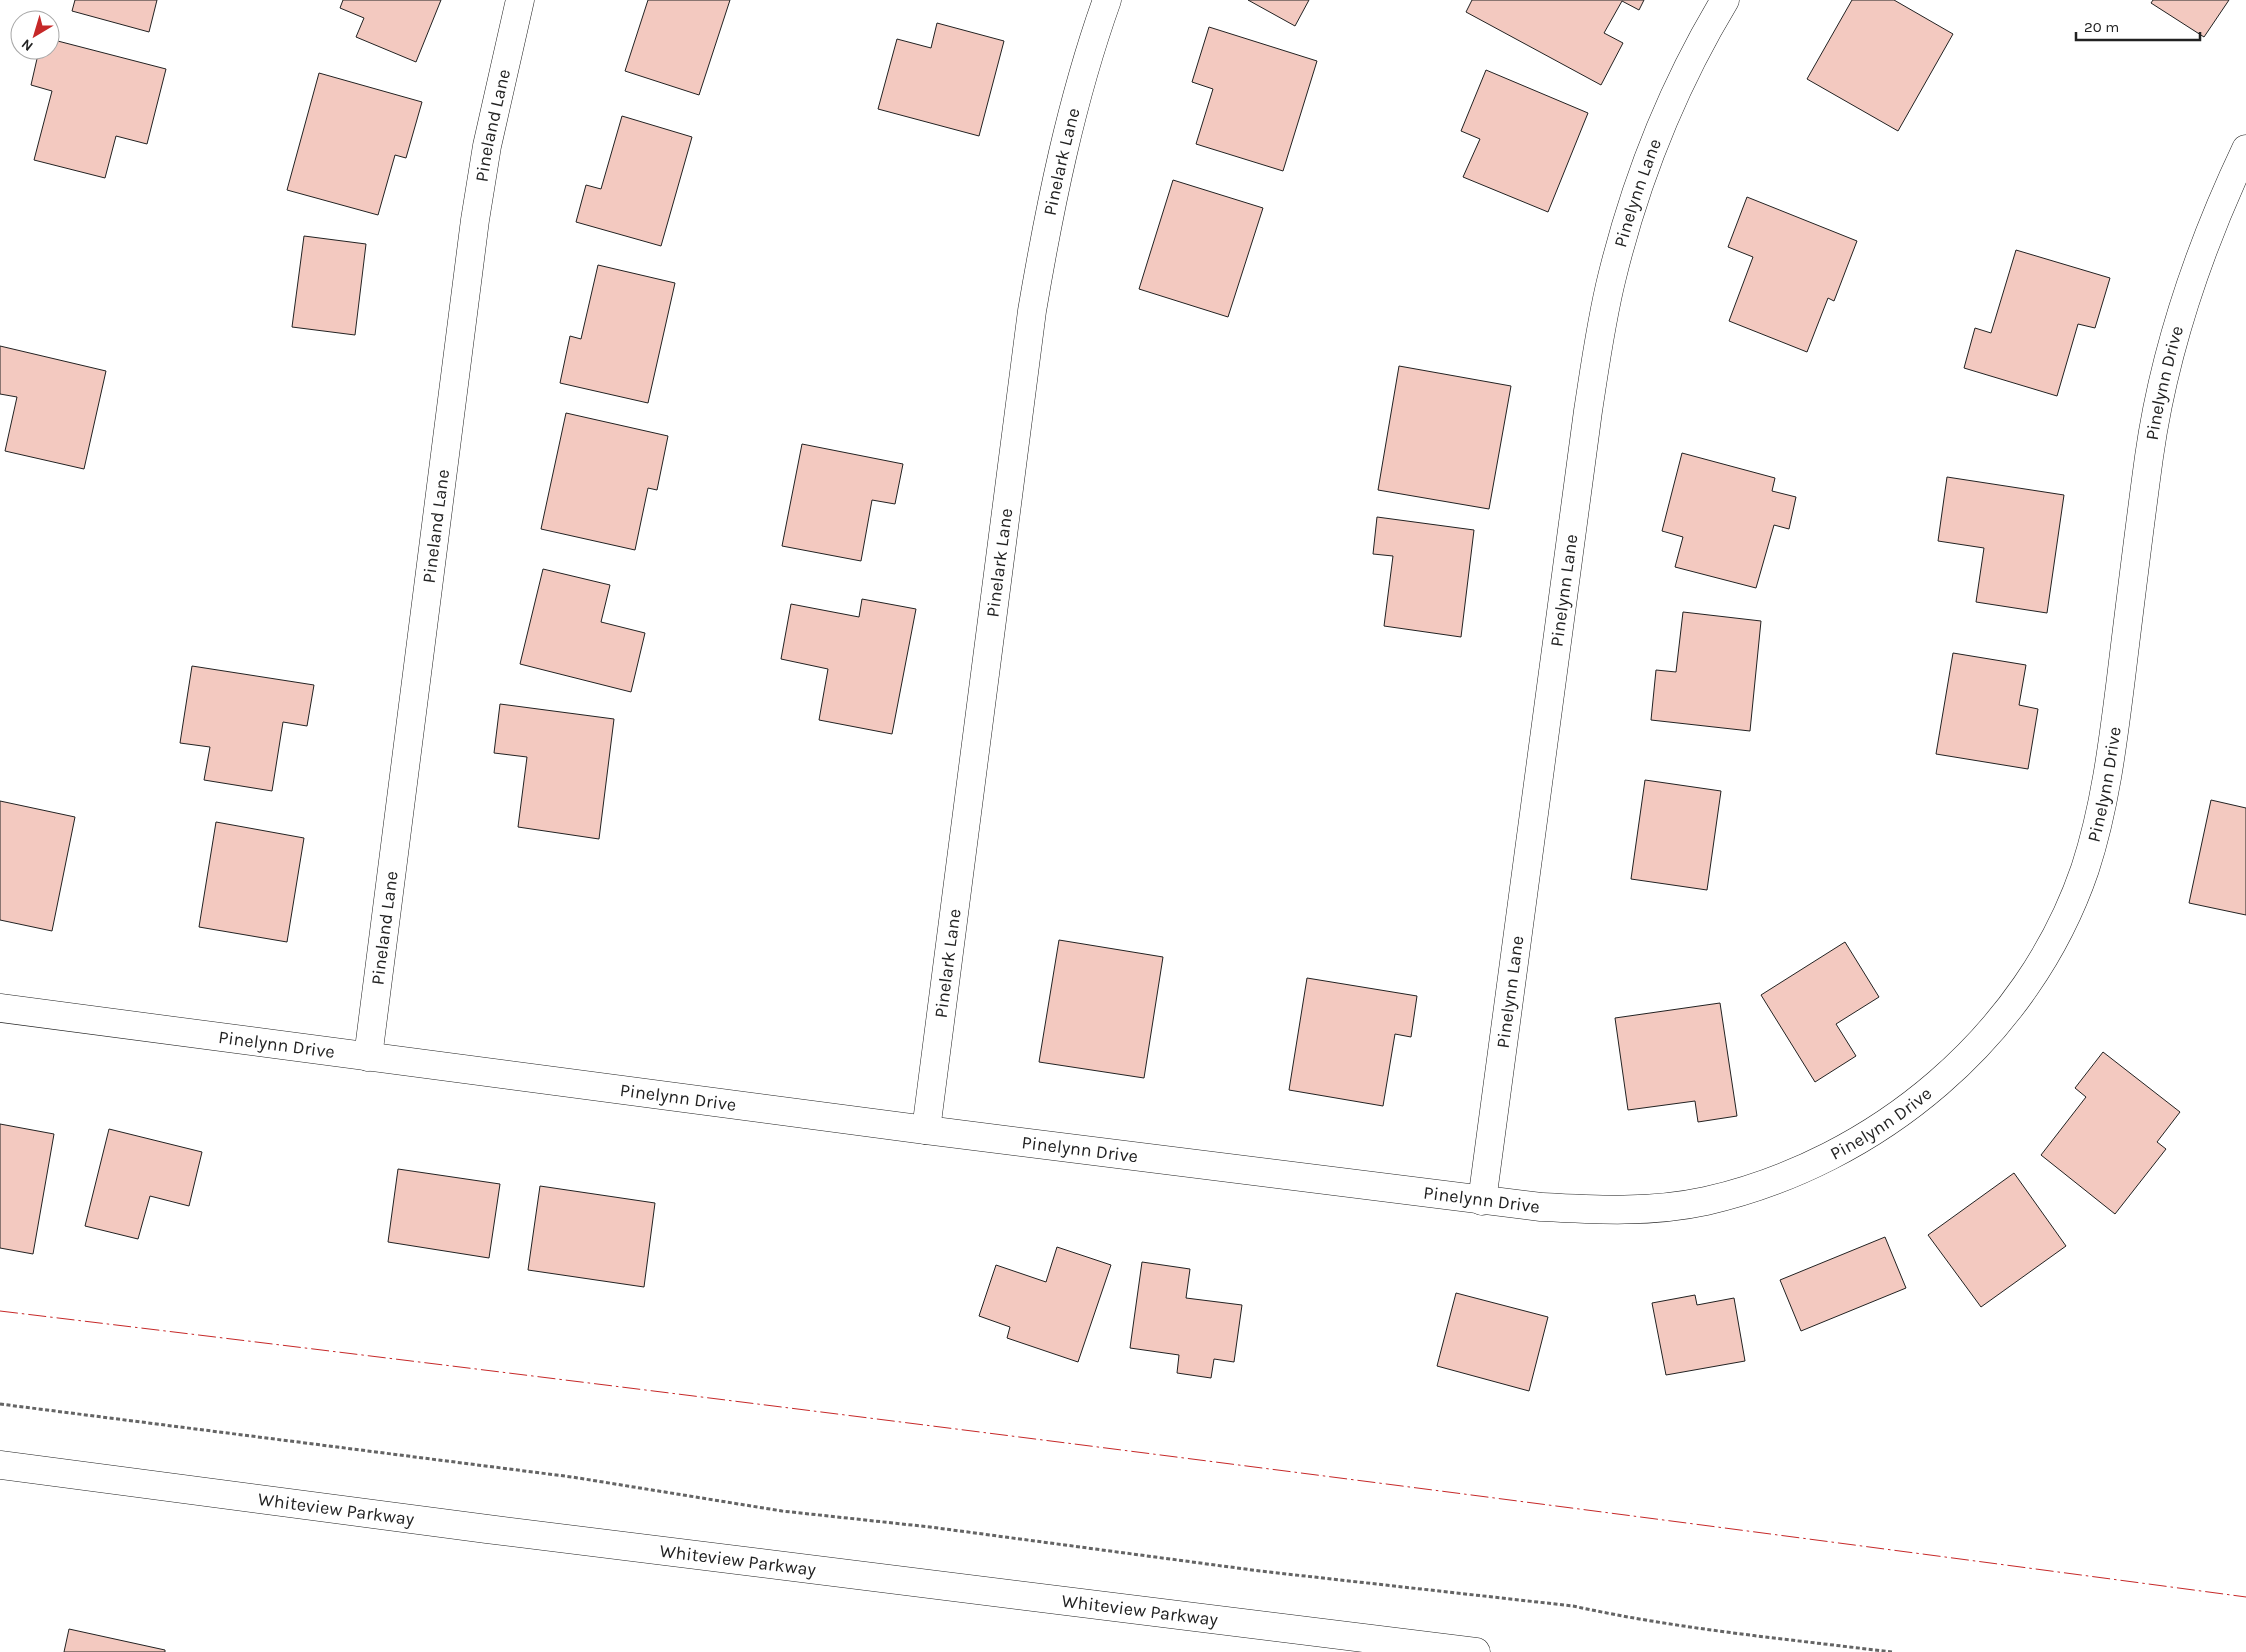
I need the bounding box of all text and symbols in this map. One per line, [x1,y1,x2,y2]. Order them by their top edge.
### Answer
north arrow [10,10,60,60]
scale bar [2076,10,2200,42]
text: 20 m [2084,18,2119,36]
text: N [18,35,36,55]
street label: Pineland Lane [470,67,515,183]
street label: Pinelark Lane [1039,105,1085,217]
street label: Pinelynn Lane [1609,135,1666,250]
street label: Pinelynn Drive [2141,323,2188,442]
street label: Pineland Lane [418,468,454,585]
street label: Pinelark Lane [981,507,1017,619]
street label: Pinelynn Lane [1545,533,1582,648]
street label: Pinelynn Drive [2082,725,2126,844]
street label: Pineland Lane [366,870,403,986]
street label: Pinelark Lane [930,908,966,1019]
street label: Pinelynn Lane [1492,934,1529,1050]
street label: Pinelynn Drive [217,1026,336,1063]
street label: Pinelynn Drive [619,1079,738,1116]
street label: Pinelynn Drive [1826,1082,1936,1165]
street label: Pinelynn Drive [1020,1131,1139,1167]
street label: Pinelynn Drive [1422,1181,1541,1218]
street label: Whiteview Parkway [257,1488,416,1530]
street label: Whiteview Parkway [658,1540,818,1581]
street label: Whiteview Parkway [1060,1590,1220,1631]

